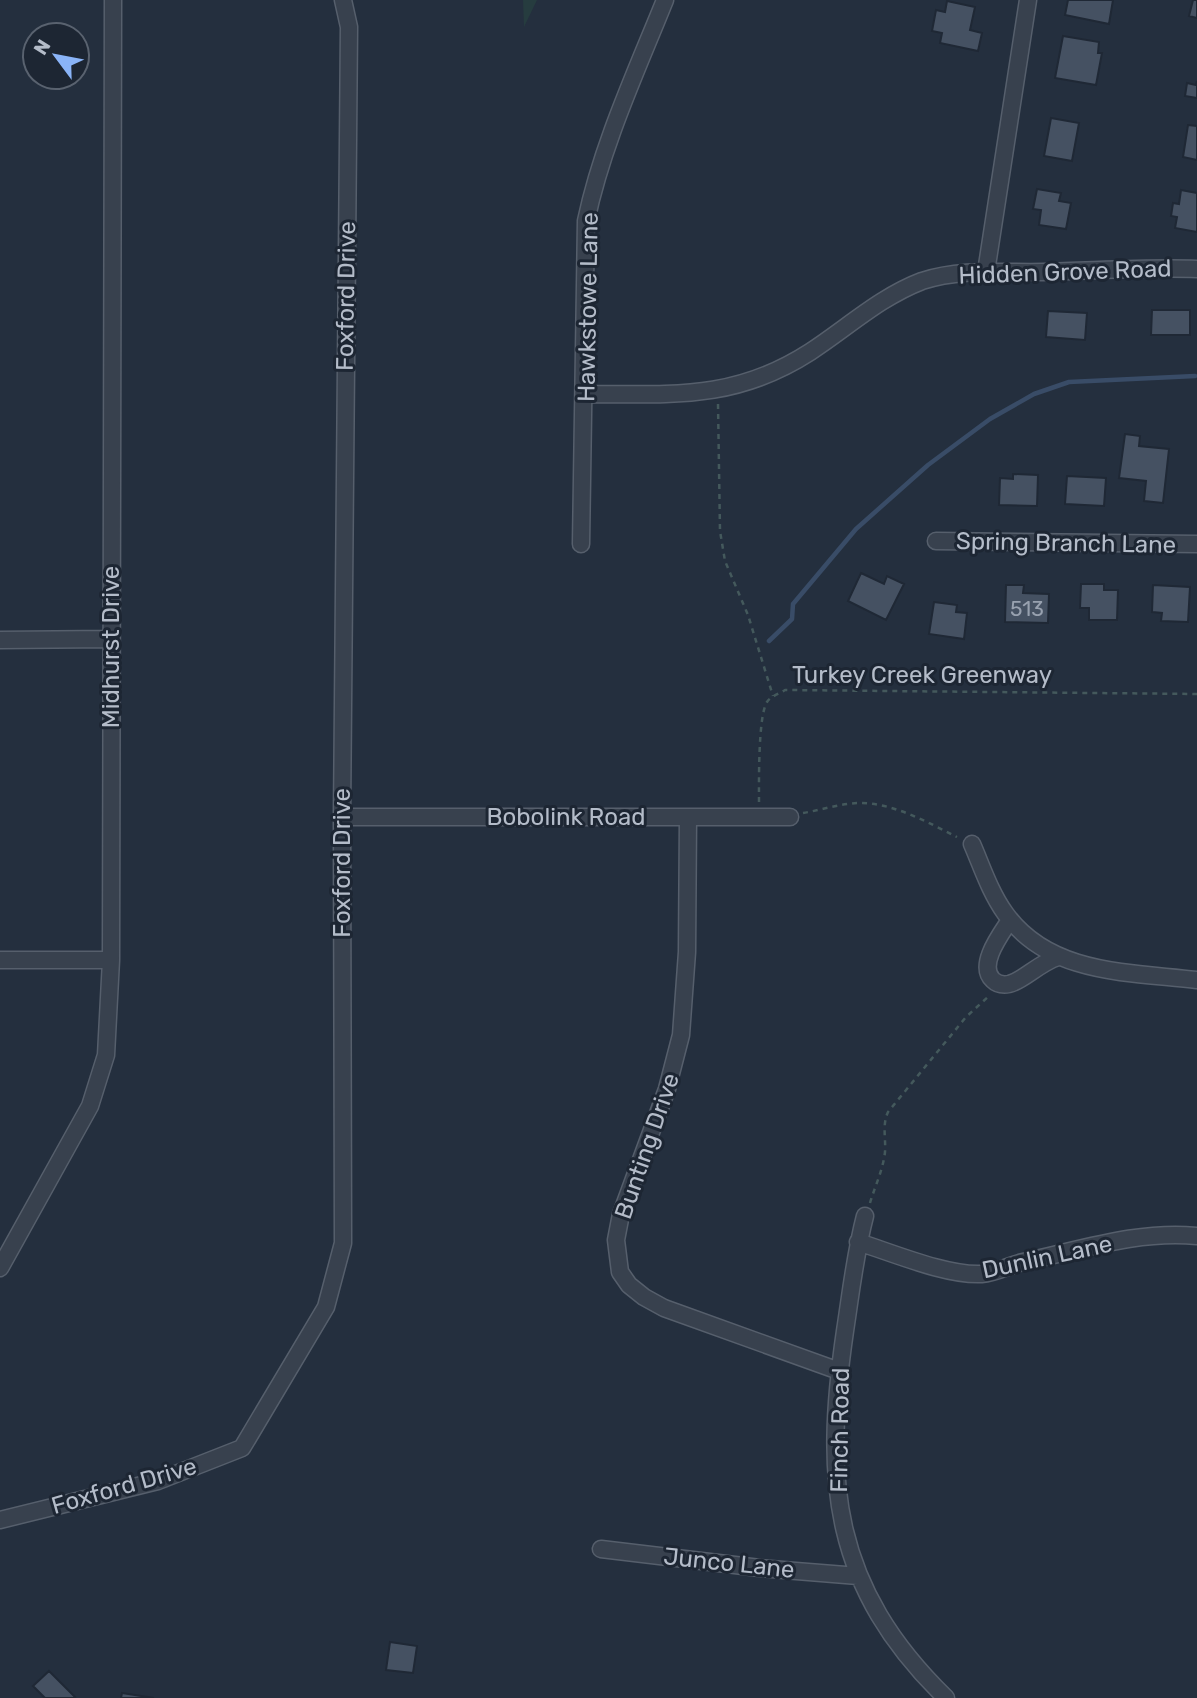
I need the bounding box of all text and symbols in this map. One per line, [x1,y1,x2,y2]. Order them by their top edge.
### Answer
north arrow [21,21,91,91]
text: N [29,35,55,59]
street label: Hawkstowe Lane [572,212,604,402]
street label: Foxford Drive [331,221,361,371]
street label: Hidden Grove Road [958,254,1172,290]
street label: Spring Branch Lane [956,527,1176,559]
street label: Midhurst Drive [97,566,125,728]
house number: 513 [1010,596,1044,621]
street label: Turkey Creek Greenway [792,661,1052,689]
street label: Foxford Drive [328,788,356,938]
street label: Bobolink Road [487,803,645,831]
street label: Bunting Drive [609,1069,685,1223]
street label: Dunlin Lane [979,1230,1115,1284]
street label: Finch Road [825,1367,855,1493]
street label: Foxford Drive [48,1452,200,1520]
street label: Junco Lane [662,1542,796,1584]

